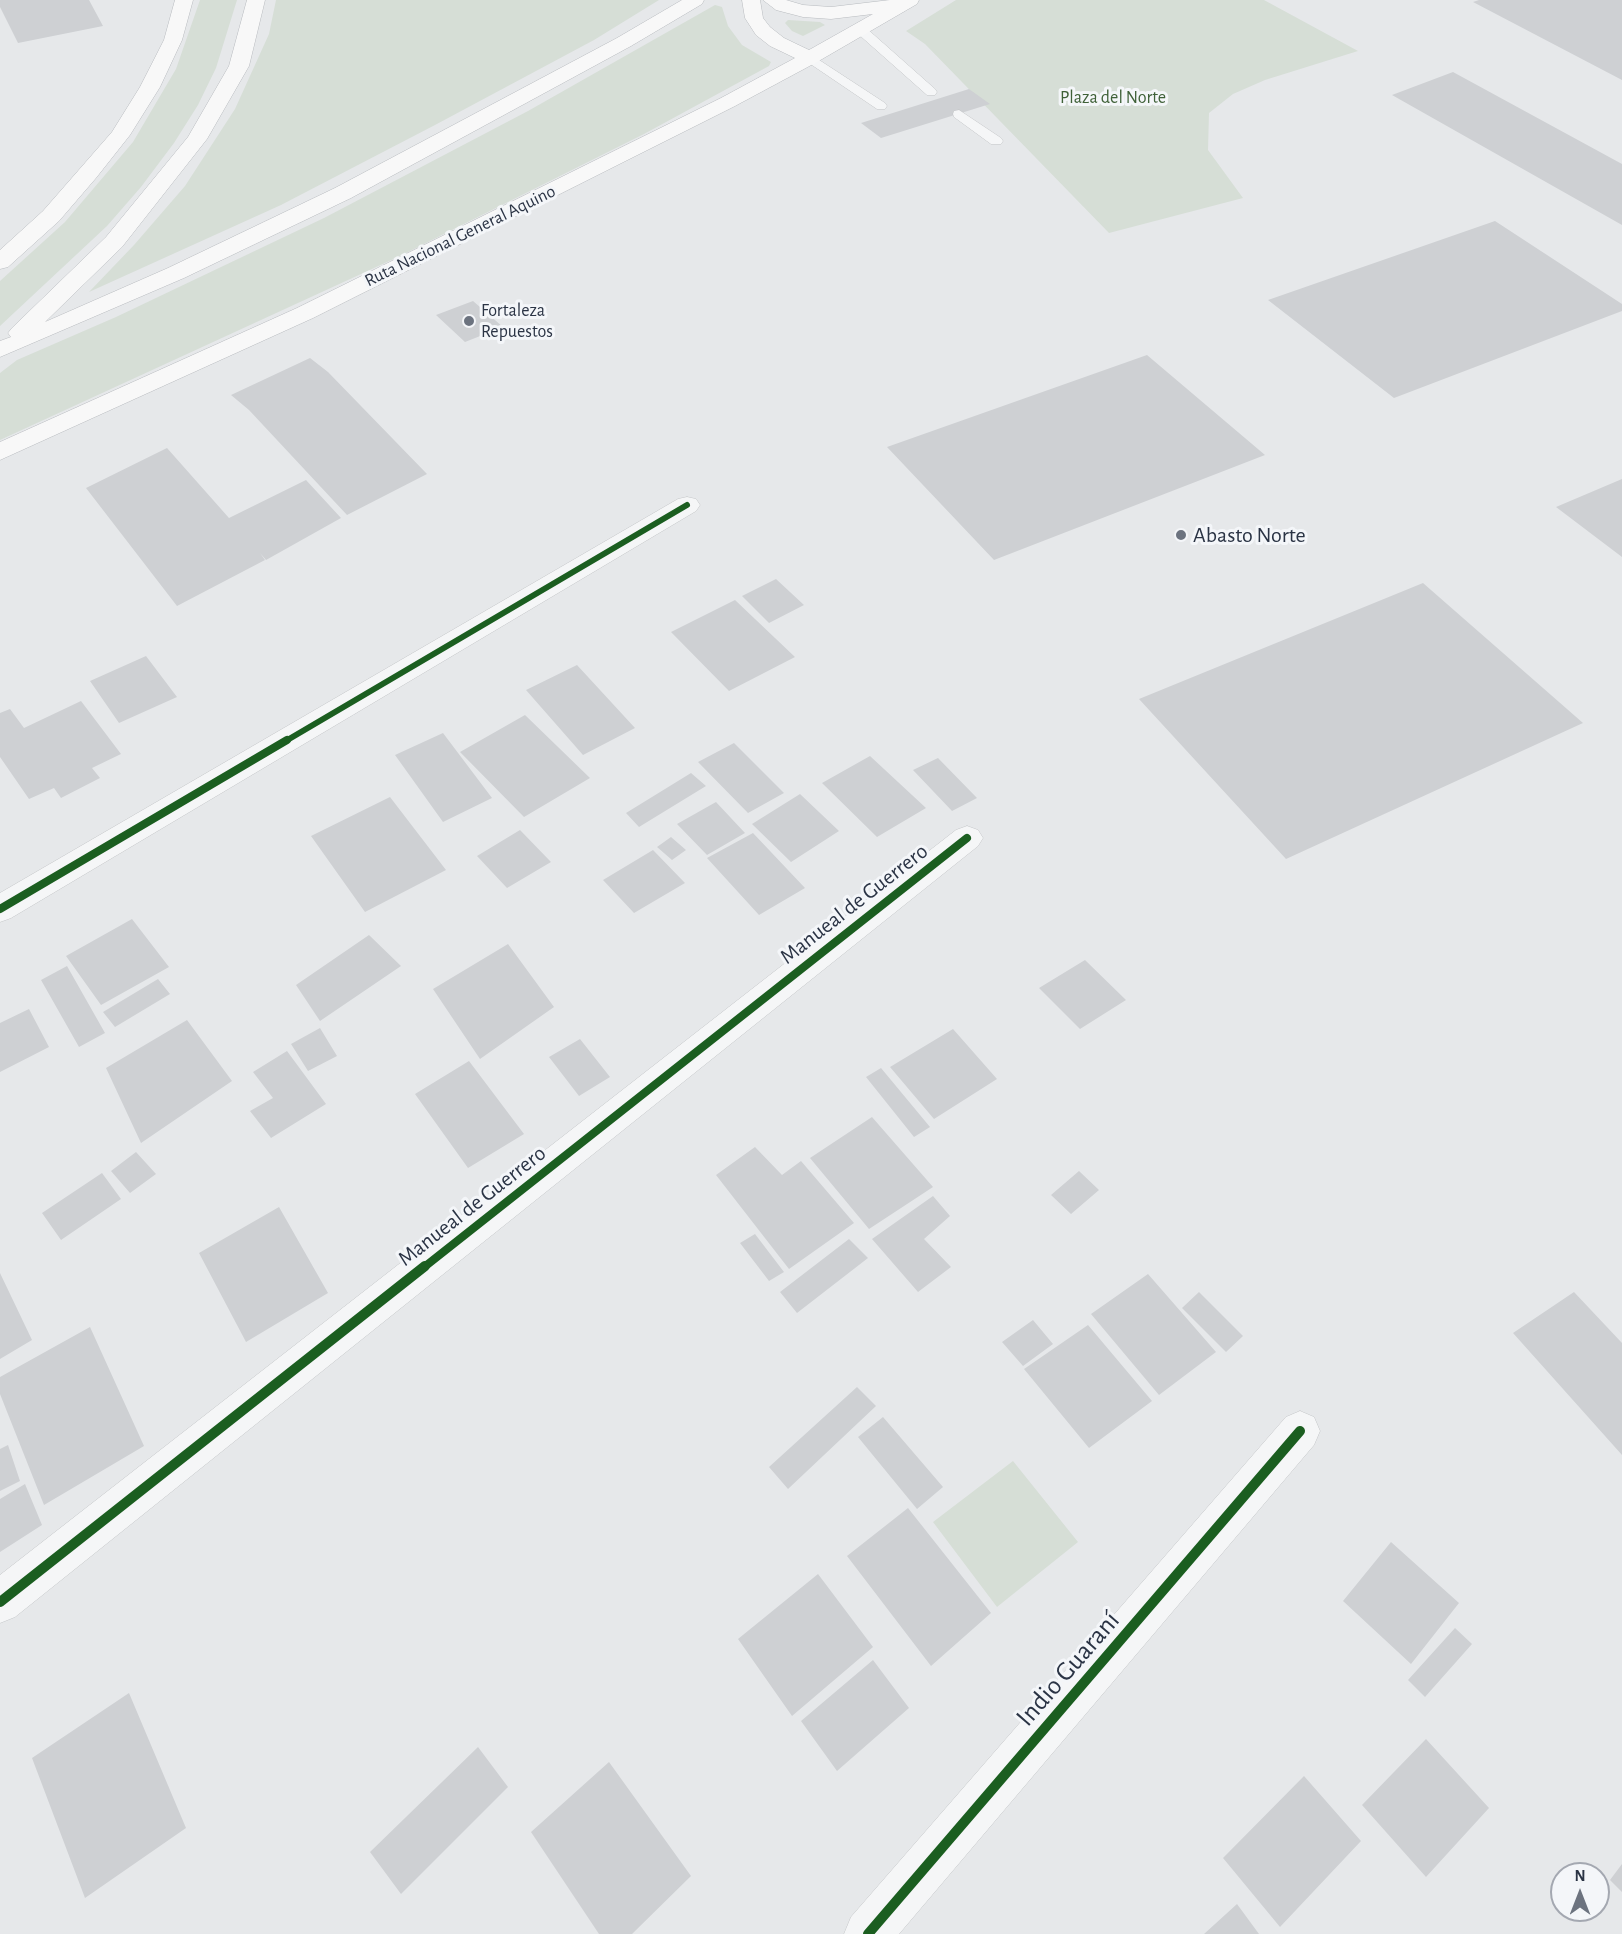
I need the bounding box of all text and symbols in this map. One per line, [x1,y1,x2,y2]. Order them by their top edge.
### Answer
park label: Plaza del Norte [1060,87,1166,109]
street label: Ruta Nacional General Aquino [361,180,559,292]
place label: Fortaleza Repuestos [481,300,553,342]
marker: Fortaleza Repuestos [462,314,476,328]
place label: Abasto Norte [1193,522,1306,548]
marker: Abasto Norte [1174,528,1188,542]
street label: Manueal de Guerrero [775,838,933,970]
street label: Manueal de Guerrero [393,1140,551,1272]
street label: Indio Guaraní [1009,1605,1127,1733]
north arrow [1550,1862,1610,1922]
text: N [1574,1868,1586,1884]

